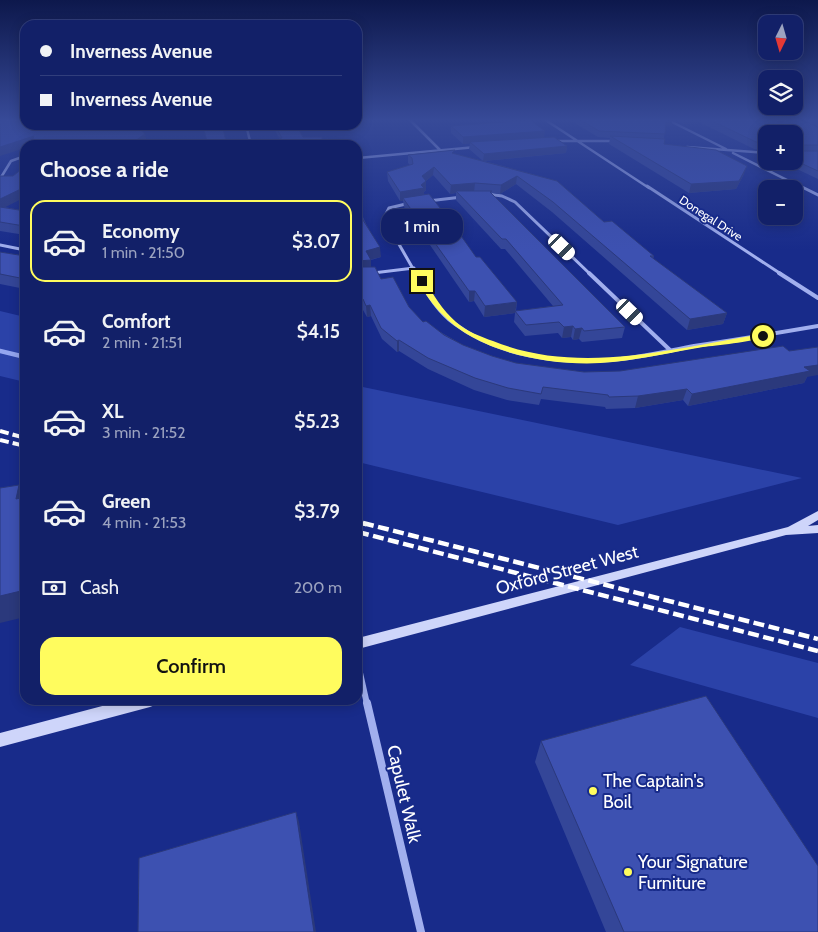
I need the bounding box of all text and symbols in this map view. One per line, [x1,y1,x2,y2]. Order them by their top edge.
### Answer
north arrow [758,15,802,60]
map controls [758,15,803,225]
text: Inverness Avenue [70,40,212,63]
button: layers [758,70,803,115]
text: Inverness Avenue [70,88,212,111]
button: + [758,125,803,170]
text: Choose a ride [40,156,169,183]
button: − [758,180,803,225]
street label: Donegal Drive [677,192,745,244]
callout: 1 min [381,208,463,244]
text: 1 min [404,217,440,236]
icon: car [42,219,87,264]
text: Economy [102,220,180,243]
text: $3.07 [292,230,340,253]
car [545,231,578,263]
text: 1 min · 21:50 [102,243,185,262]
route end [411,270,433,292]
car [613,296,646,328]
icon: car [42,309,87,354]
text: Comfort [102,310,171,333]
text: $4.15 [297,320,340,343]
route start [752,325,774,347]
text: 2 min · 21:51 [102,333,182,352]
icon: car [42,399,87,444]
text: XL [102,400,123,423]
text: $5.23 [294,410,340,433]
text: 3 min · 21:52 [102,423,186,442]
icon: car [42,489,87,534]
text: Green [102,490,151,513]
text: $3.79 [294,500,340,523]
text: 4 min · 21:53 [102,513,186,532]
street label: Oxford Street West [493,540,641,600]
icon: cash [40,574,68,602]
text: Cash [80,576,119,599]
text: 200 m [294,578,342,597]
button: Confirm [40,637,342,695]
street label: Capulet Walk [382,743,426,846]
place label: The Captain's Boil [603,770,704,813]
marker: The Captain's Boil [587,785,599,797]
place label: Your Signature Furniture [637,851,748,894]
marker: Your Signature Furniture [622,866,634,878]

